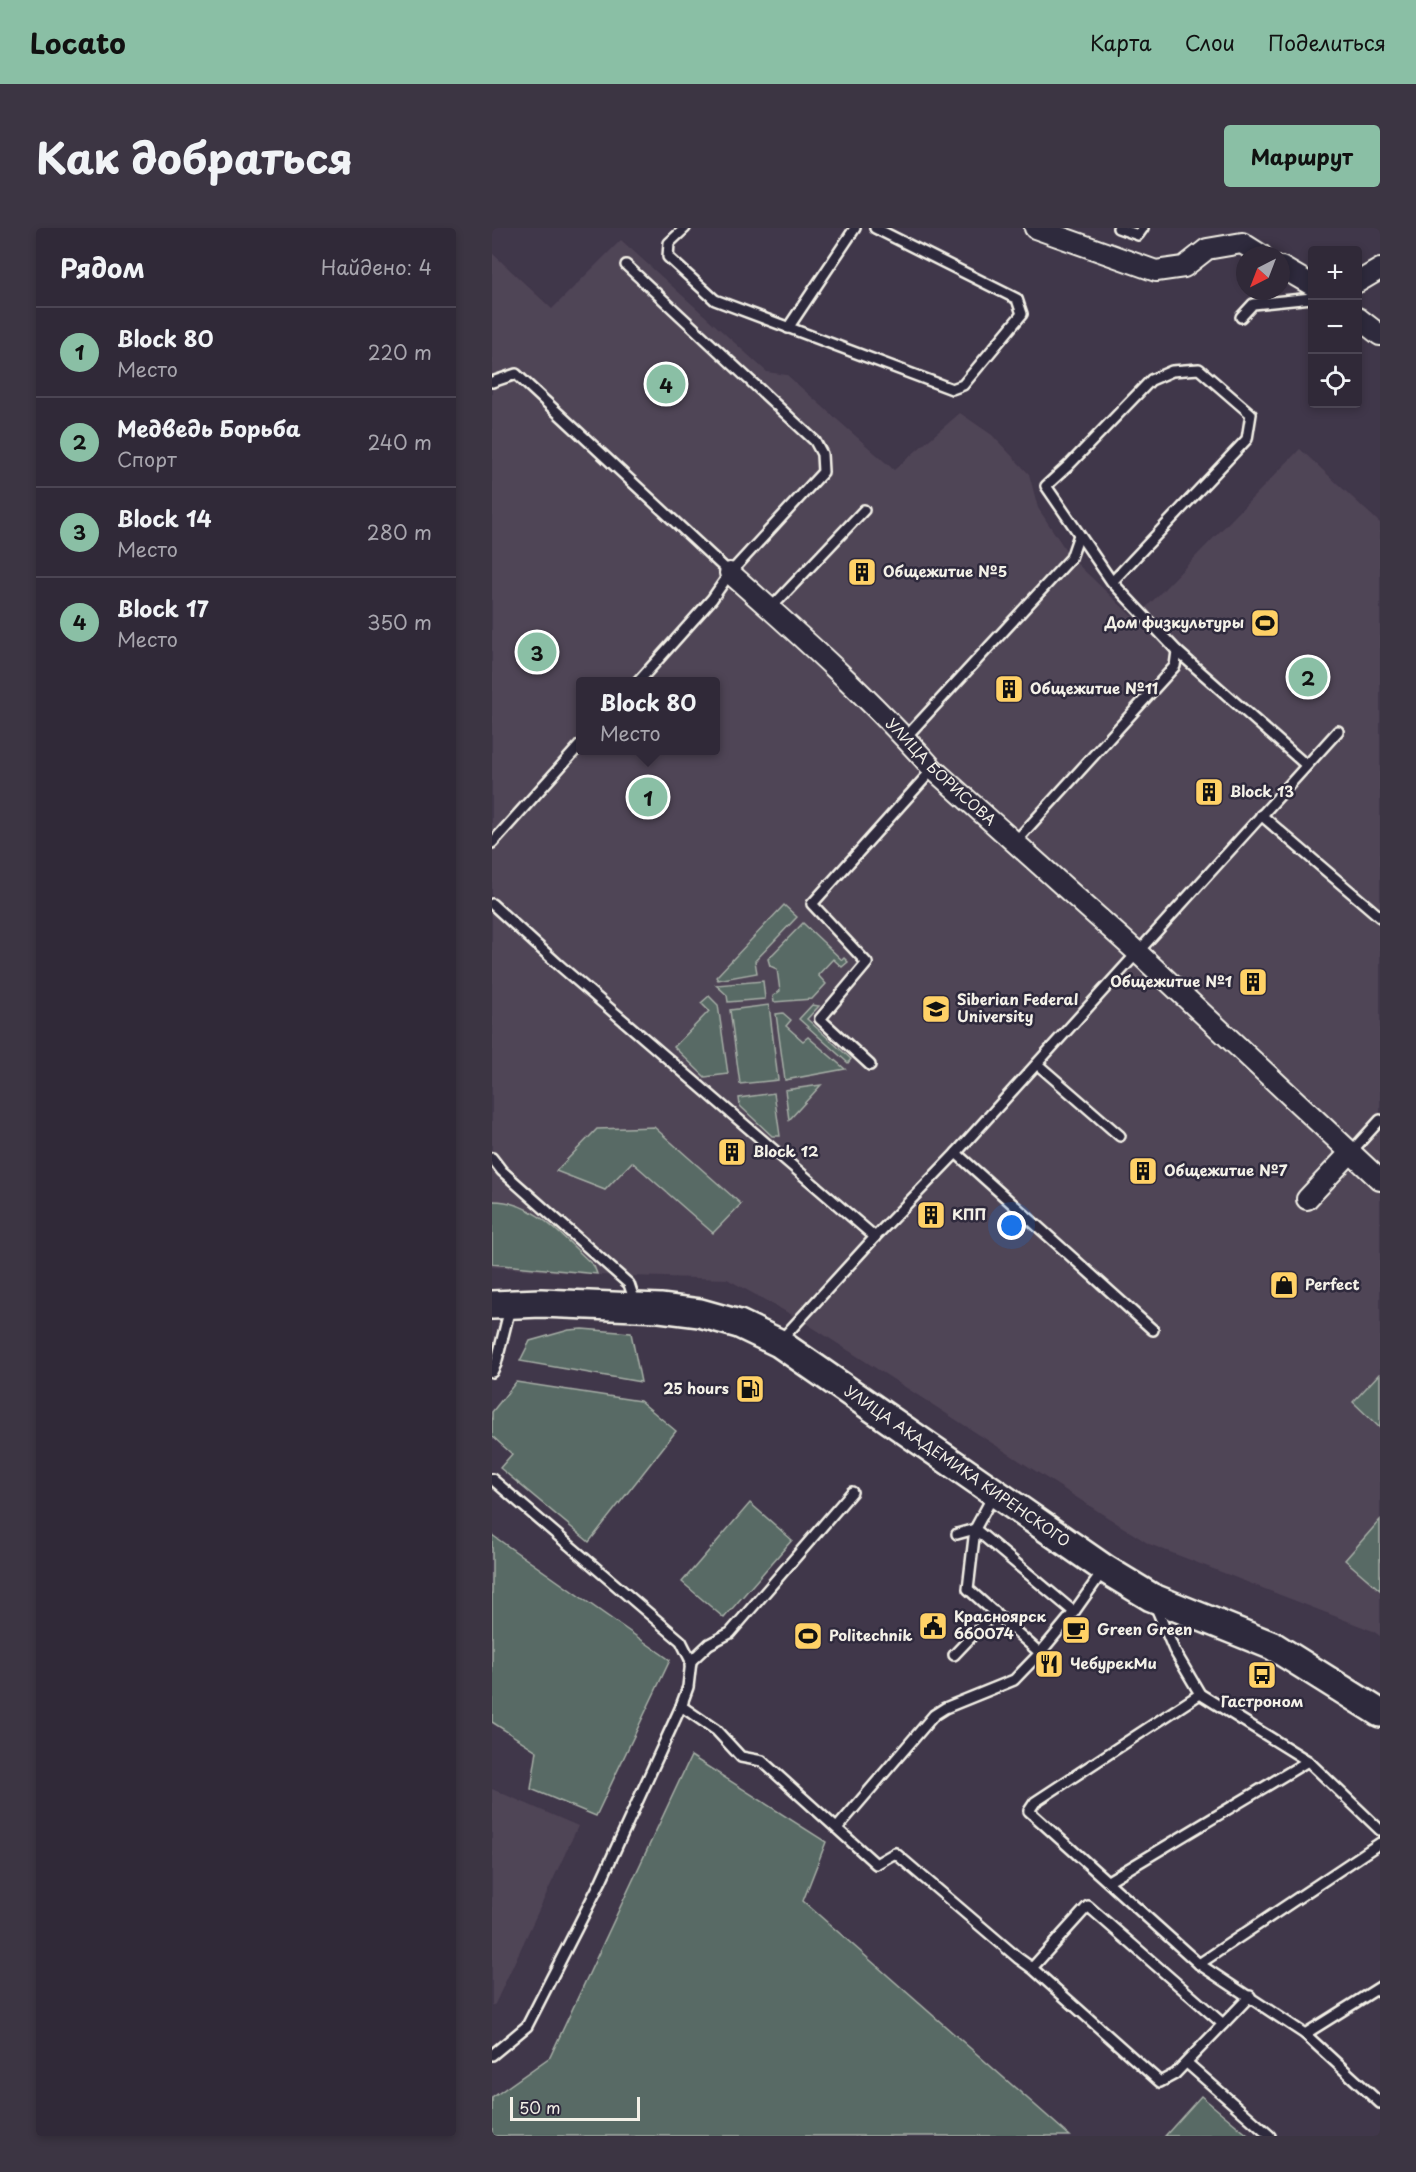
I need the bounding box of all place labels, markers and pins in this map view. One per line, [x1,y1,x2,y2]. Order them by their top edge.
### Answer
pin: 4 [646,362,686,406]
building icon: Общежитие №5 [846,556,878,588]
place label: Общежитие №5 [883,559,1007,582]
sports icon: Дом физкультуры [1249,607,1281,639]
place label: Дом физкультуры [1104,610,1244,633]
pin: 3 [518,630,556,674]
pin: 2 [1288,654,1328,700]
building icon: Общежитие №11 [993,673,1025,705]
place label: Общежитие №11 [1030,676,1158,699]
pin: 1 [628,774,668,820]
building icon: Block 13 [1193,776,1225,808]
place label: Block 13 [1230,779,1294,802]
building icon: Общежитие №1 [1237,966,1269,998]
place label: Общежитие №1 [1110,969,1232,992]
place label: Siberian Federal University [957,987,1078,1027]
school or university icon: Siberian Federal University [920,993,952,1025]
building icon: Block 12 [716,1136,748,1168]
place label: Block 12 [753,1139,819,1162]
building icon: Общежитие №7 [1127,1155,1159,1187]
place label: Общежитие №7 [1164,1158,1288,1181]
building icon: КПП [915,1199,947,1231]
place label: КПП [952,1202,987,1225]
shop icon: Perfect [1268,1269,1300,1301]
place label: Perfect [1305,1272,1360,1295]
fuel station icon: 25 hours [734,1373,766,1405]
place label: 25 hours [663,1376,729,1399]
place label: Красноярск 660074 [954,1604,1046,1644]
public building icon: Красноярск 660074 [917,1610,949,1642]
cafe icon: Green Green [1060,1614,1092,1646]
place label: Green Green [1097,1617,1192,1640]
sports icon: Politechnik [792,1620,824,1652]
place label: Politechnik [829,1623,913,1646]
restaurant icon: ЧебурекМи [1033,1648,1065,1680]
place label: ЧебурекМи [1070,1651,1157,1674]
bus stop icon: Гастроном [1246,1659,1278,1691]
place label: Гастроном [1221,1689,1303,1712]

